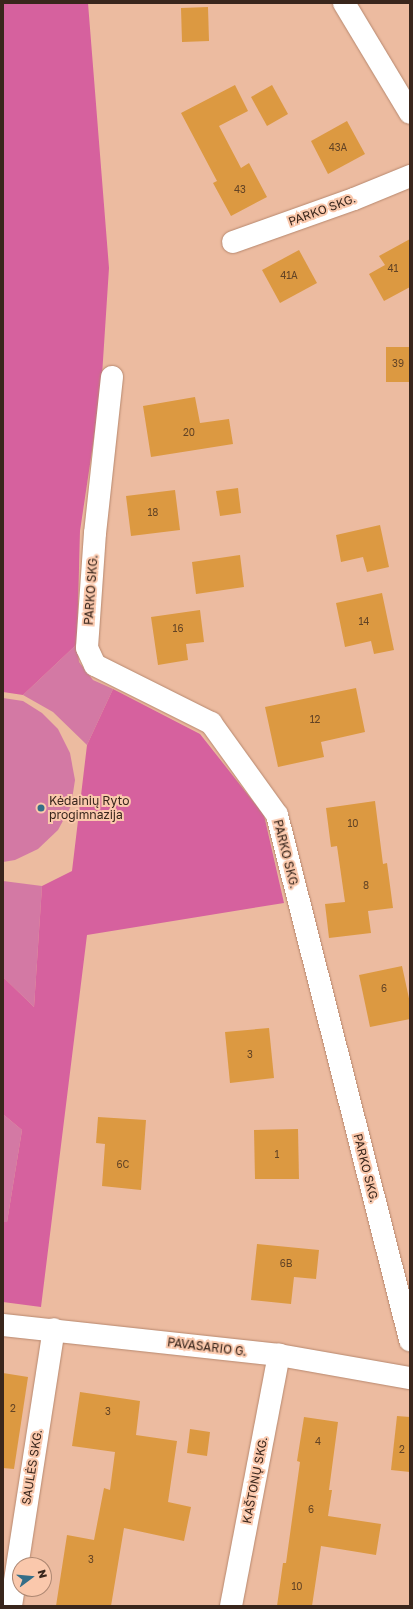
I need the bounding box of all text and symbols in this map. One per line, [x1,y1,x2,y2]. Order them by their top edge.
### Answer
house number: 43A [329,142,347,154]
house number: 43 [234,184,246,196]
street label: PARKO SKG. [286,191,358,229]
house number: 41 [388,263,398,275]
house number: 41A [280,270,298,282]
house number: 39 [392,358,404,370]
house number: 20 [183,427,195,439]
house number: 18 [148,507,158,519]
street label: PARKO SKG. [81,554,101,626]
house number: 14 [359,616,369,628]
house number: 16 [173,623,183,635]
house number: 12 [310,714,320,726]
place label: Kėdainių Ryto progimnazija [49,794,129,822]
marker: Kėdainių Ryto progimnazija [36,803,46,813]
street label: PARKO SKG. [270,818,302,890]
house number: 10 [347,818,359,830]
house number: 8 [363,880,369,892]
house number: 6 [381,983,387,995]
house number: 3 [247,1049,253,1061]
street label: PARKO SKG. [350,1132,382,1204]
house number: 1 [275,1149,279,1161]
house number: 6C [117,1159,129,1171]
house number: 6B [280,1258,292,1270]
street label: PAVASARIO G. [166,1335,248,1359]
house number: 2 [10,1403,16,1415]
house number: 3 [105,1406,111,1418]
street label: SAULĖS SKG. [19,1428,45,1506]
street label: KAŠTONŲ SKG. [239,1435,271,1525]
house number: 4 [315,1436,321,1448]
house number: 2 [399,1444,405,1456]
house number: 6 [308,1504,314,1516]
house number: 3 [88,1554,94,1566]
north arrow [12,1557,52,1597]
text: N [36,1568,50,1580]
house number: 10 [291,1581,303,1593]

